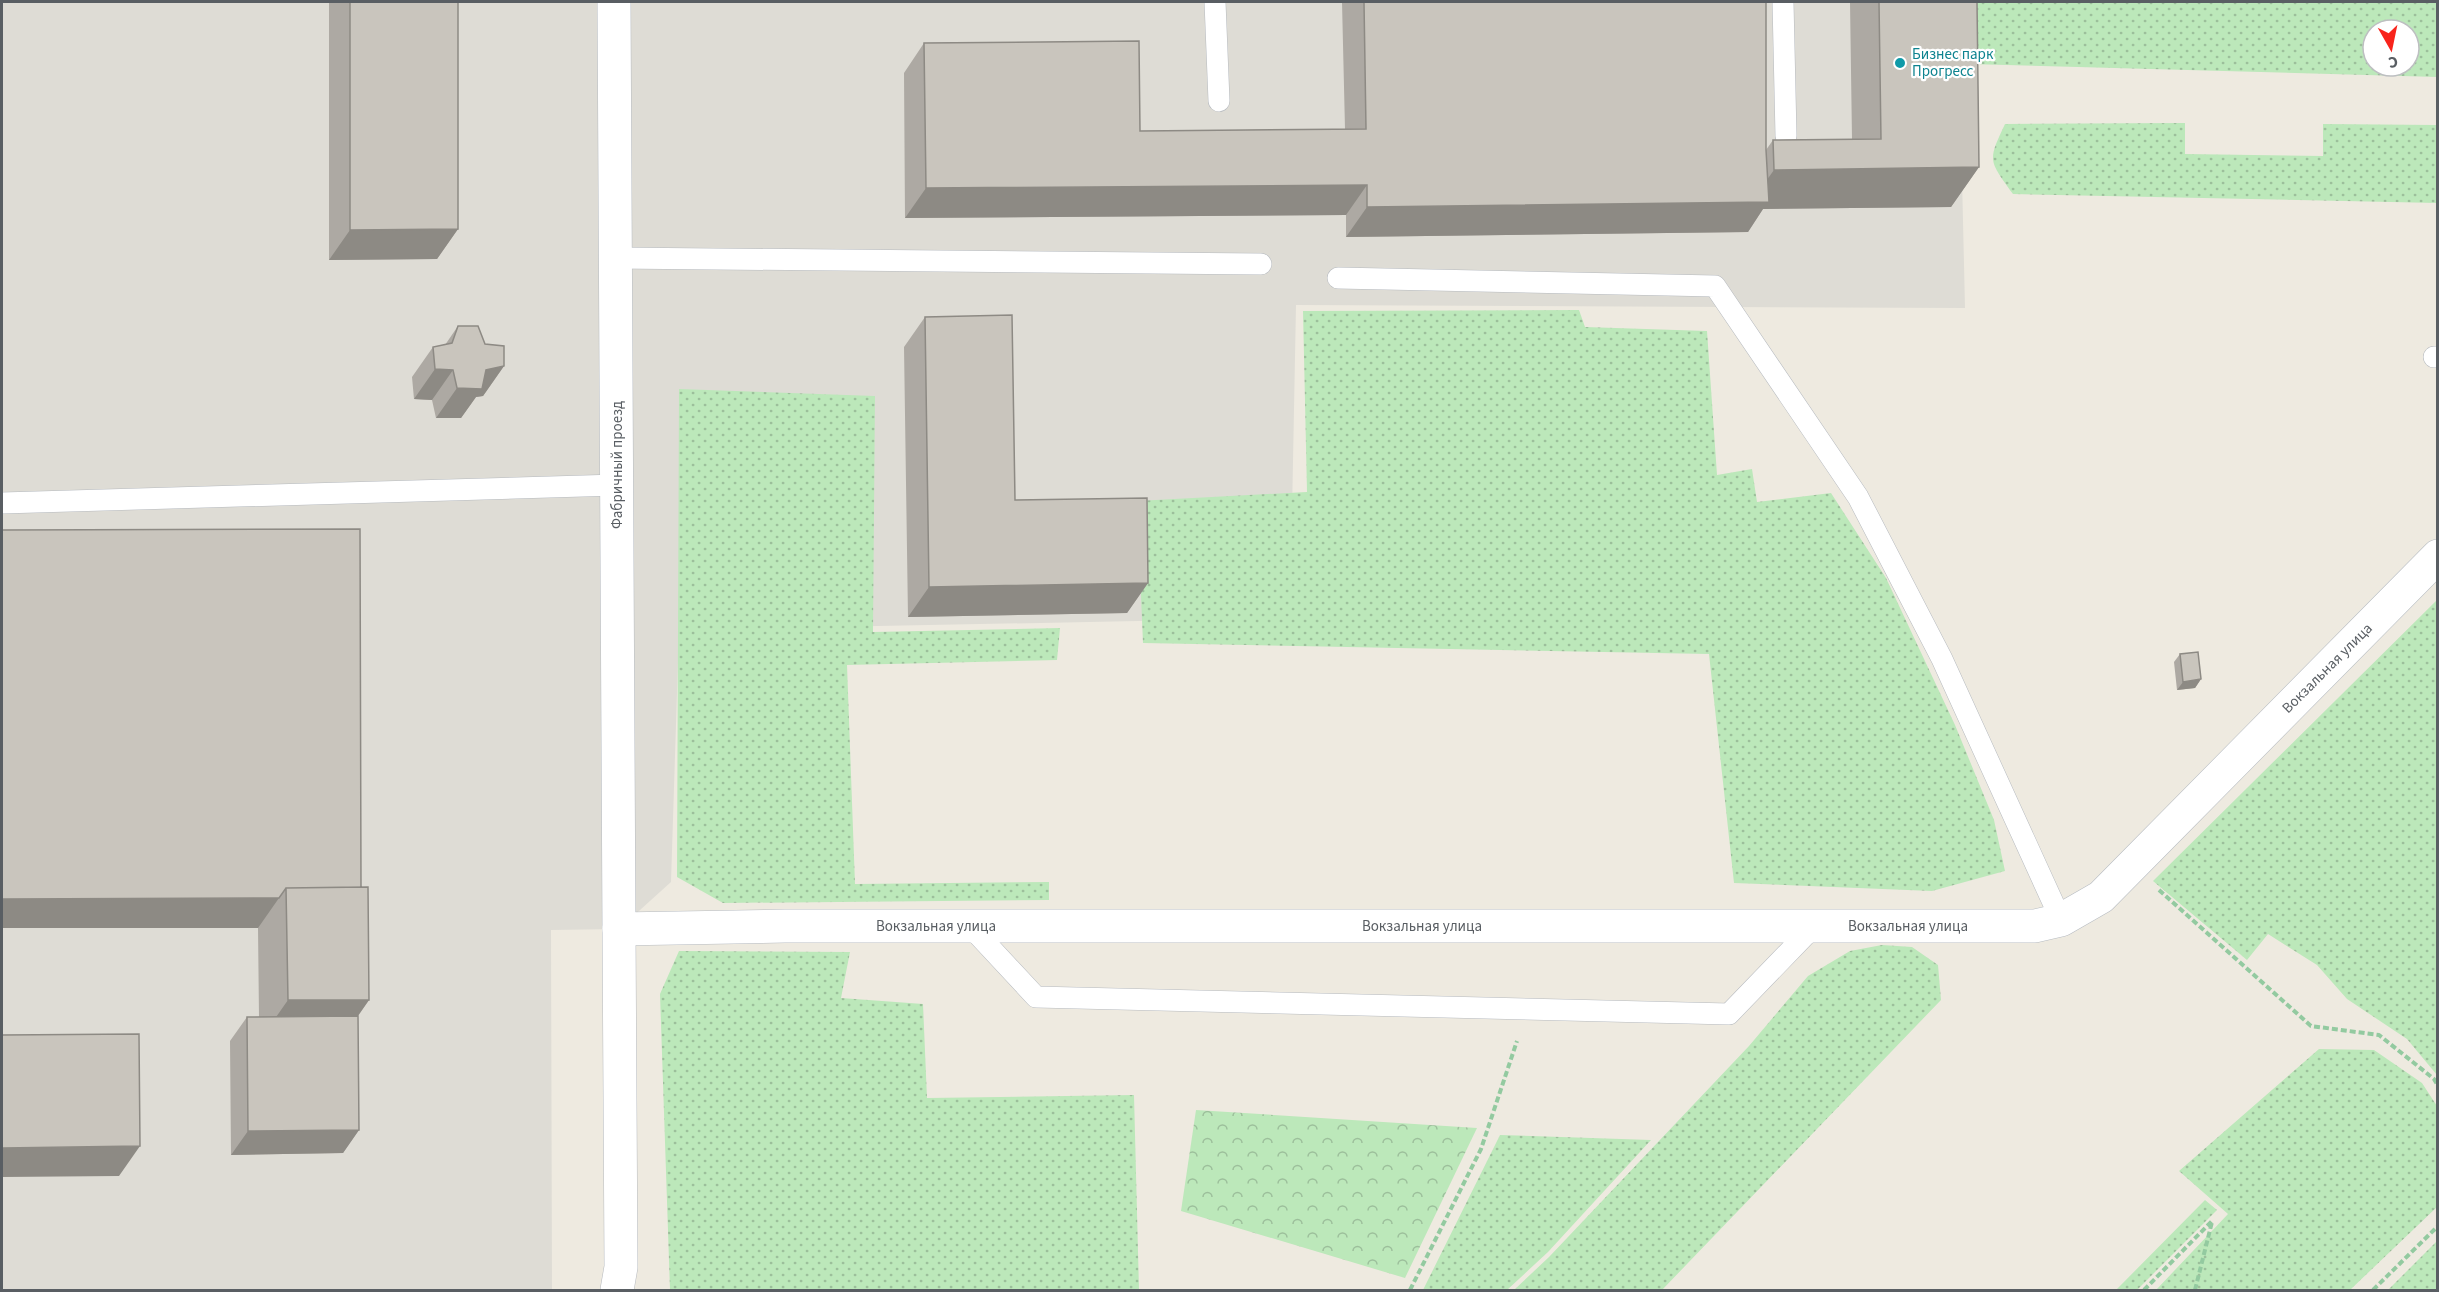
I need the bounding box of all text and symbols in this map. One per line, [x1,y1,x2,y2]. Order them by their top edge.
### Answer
north arrow [2361,18,2421,78]
place label: Бизнес парк Прогресс [1912,44,1994,82]
text: С [2387,50,2400,73]
marker: Бизнес парк Прогресс [1893,56,1907,70]
street label: Фабричный проезд [607,401,628,529]
street label: Вокзальная улица [2277,618,2377,718]
street label: Вокзальная улица [876,916,996,937]
street label: Вокзальная улица [1362,916,1482,937]
street label: Вокзальная улица [1848,916,1968,937]

